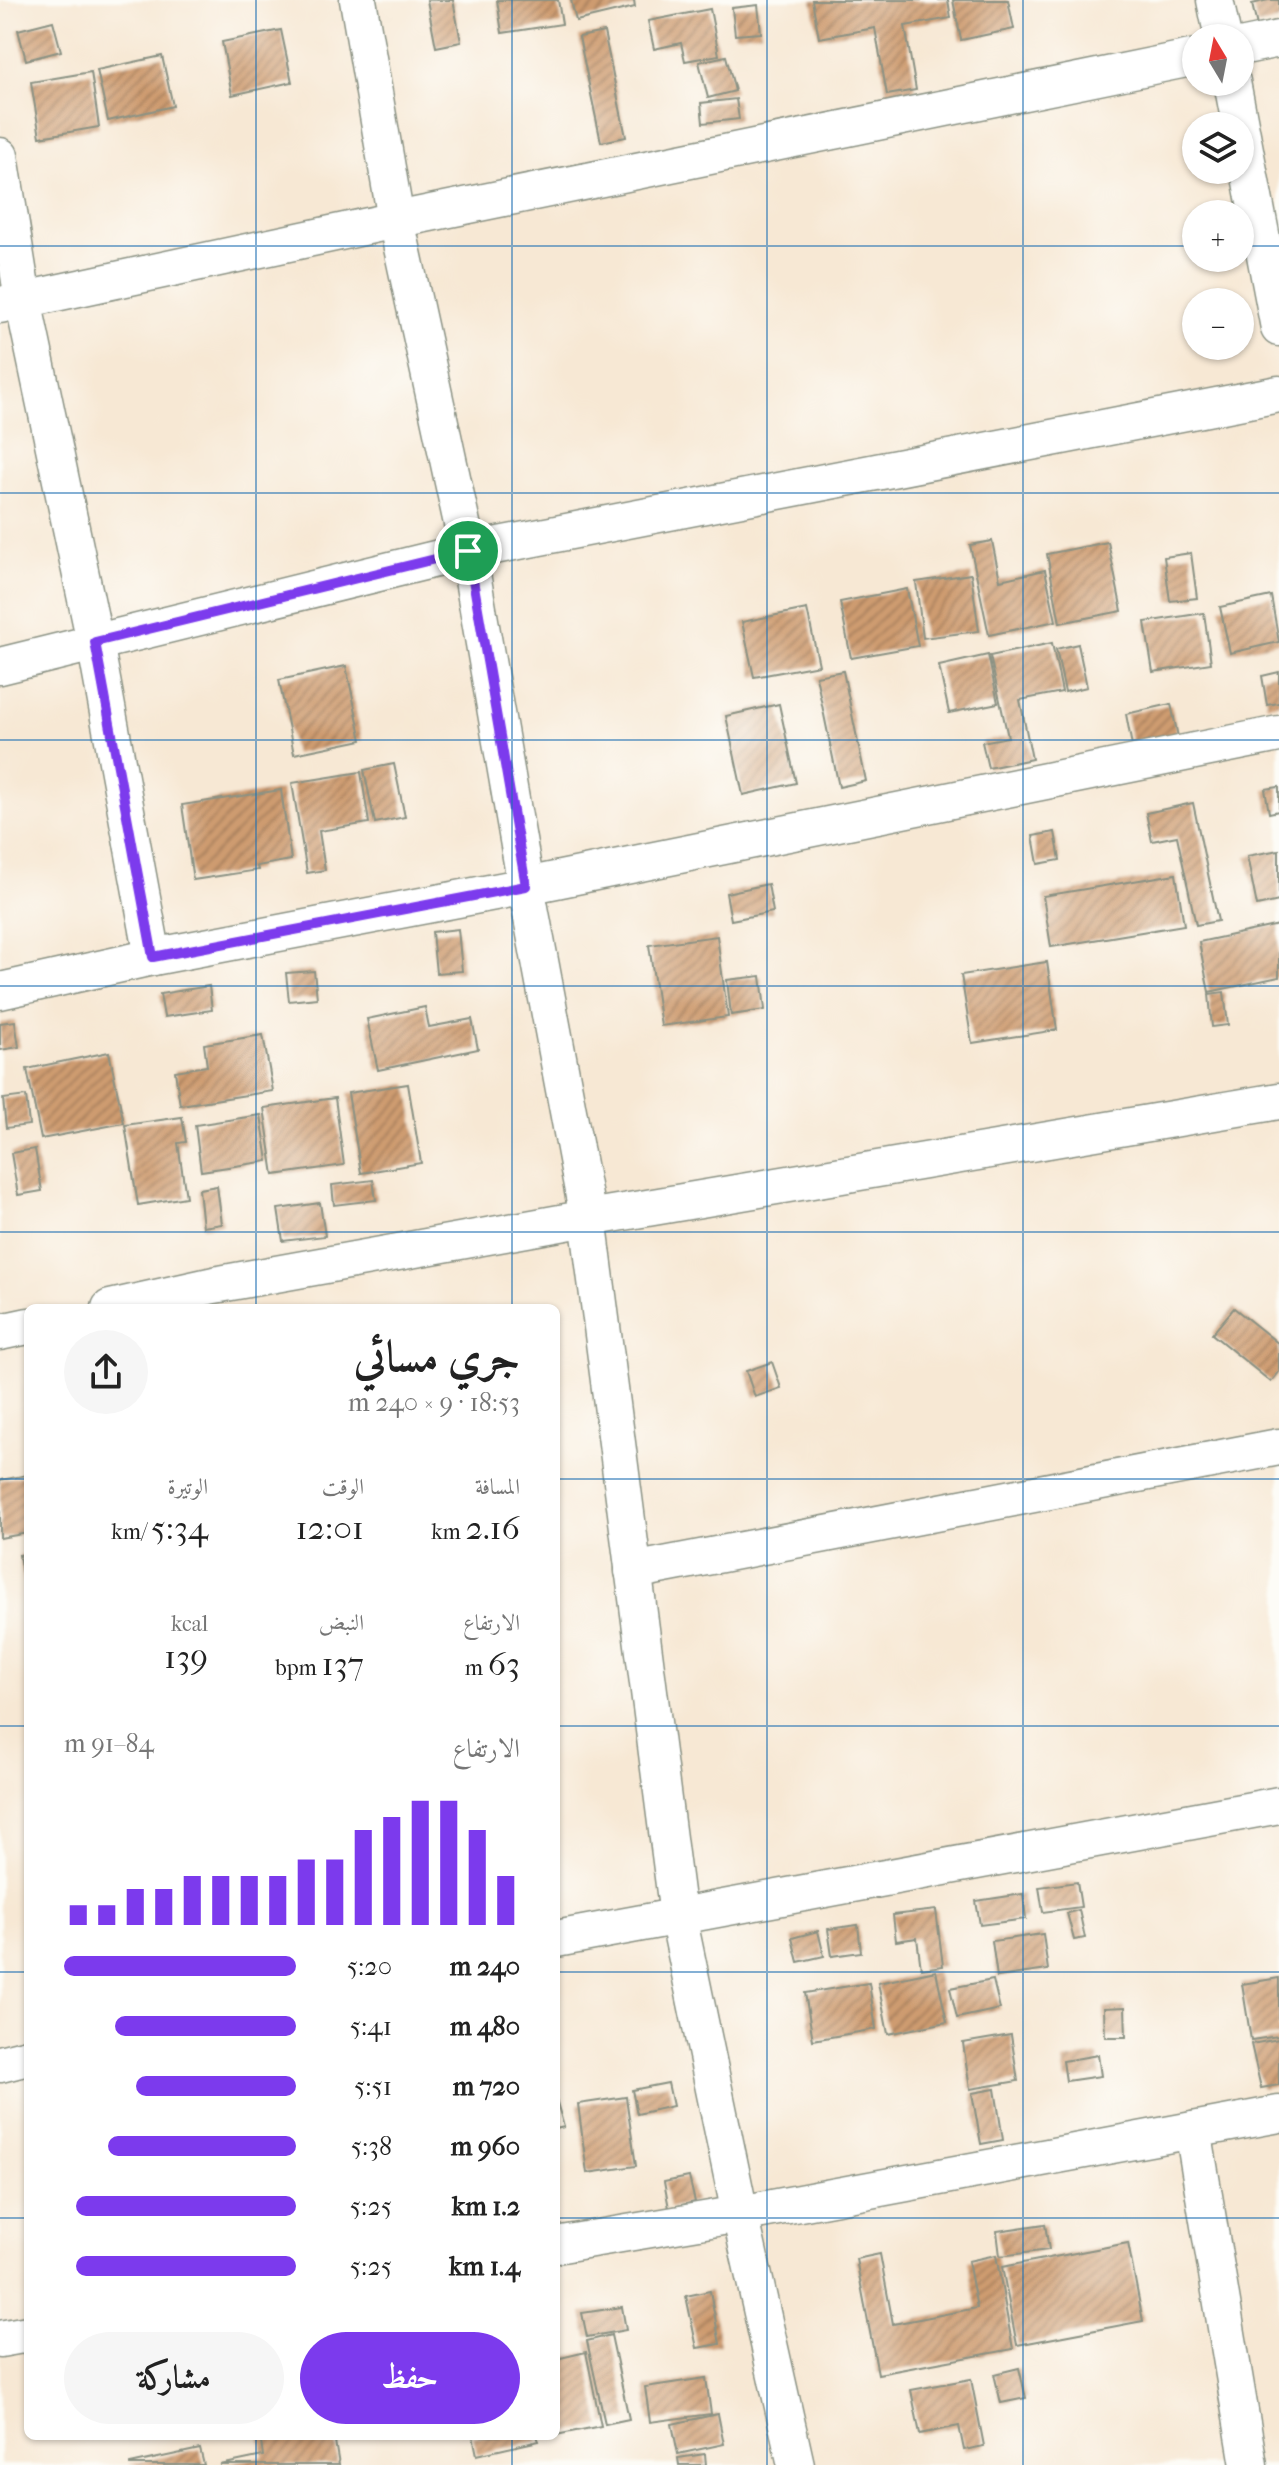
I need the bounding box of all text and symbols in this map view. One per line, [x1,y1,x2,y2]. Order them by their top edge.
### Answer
north arrow [1182,24,1254,96]
map controls [1182,24,1254,360]
button: layers [1182,112,1254,184]
button: + [1182,200,1254,272]
button: − [1182,288,1254,360]
pin [434,517,502,585]
icon: arrive [446,529,490,573]
button: share [64,1330,148,1414]
text: جري مسائي [354,1331,520,1382]
text: 18:53 · 9 × 240 m [348,1387,520,1418]
text: الوتيرة [167,1474,208,1500]
text: الوقت [322,1474,364,1500]
text: المسافة [475,1474,520,1500]
text: 5:34 [151,1508,208,1548]
text: 12:01 [295,1508,364,1548]
text: 2.16 [466,1508,520,1548]
text: /km [111,1519,151,1545]
text: km [431,1519,466,1545]
text: النبض [319,1610,364,1636]
text: الارتفاع [463,1610,520,1636]
text: kcal [171,1611,208,1637]
text: 139 [164,1637,208,1677]
text: 137 [322,1644,364,1684]
text: 63 [488,1644,520,1684]
text: bpm [275,1655,322,1681]
text: m [465,1655,488,1681]
text: 84–91 m [64,1728,154,1759]
text: الارتفاع [453,1733,520,1764]
text: 5:20 [347,1951,392,1982]
text: 240 m [450,1951,520,1982]
text: 5:41 [350,2011,392,2042]
text: 480 m [450,2011,520,2042]
text: 5:51 [354,2071,392,2102]
text: 720 m [453,2071,520,2102]
text: 5:38 [351,2131,392,2162]
text: 960 m [451,2131,520,2162]
text: 5:25 [350,2191,392,2222]
text: 1.2 km [452,2191,520,2222]
text: 5:25 [350,2251,392,2282]
text: 1.4 km [449,2251,520,2282]
button: مشاركة [64,2332,284,2424]
button: حفظ [300,2332,520,2424]

